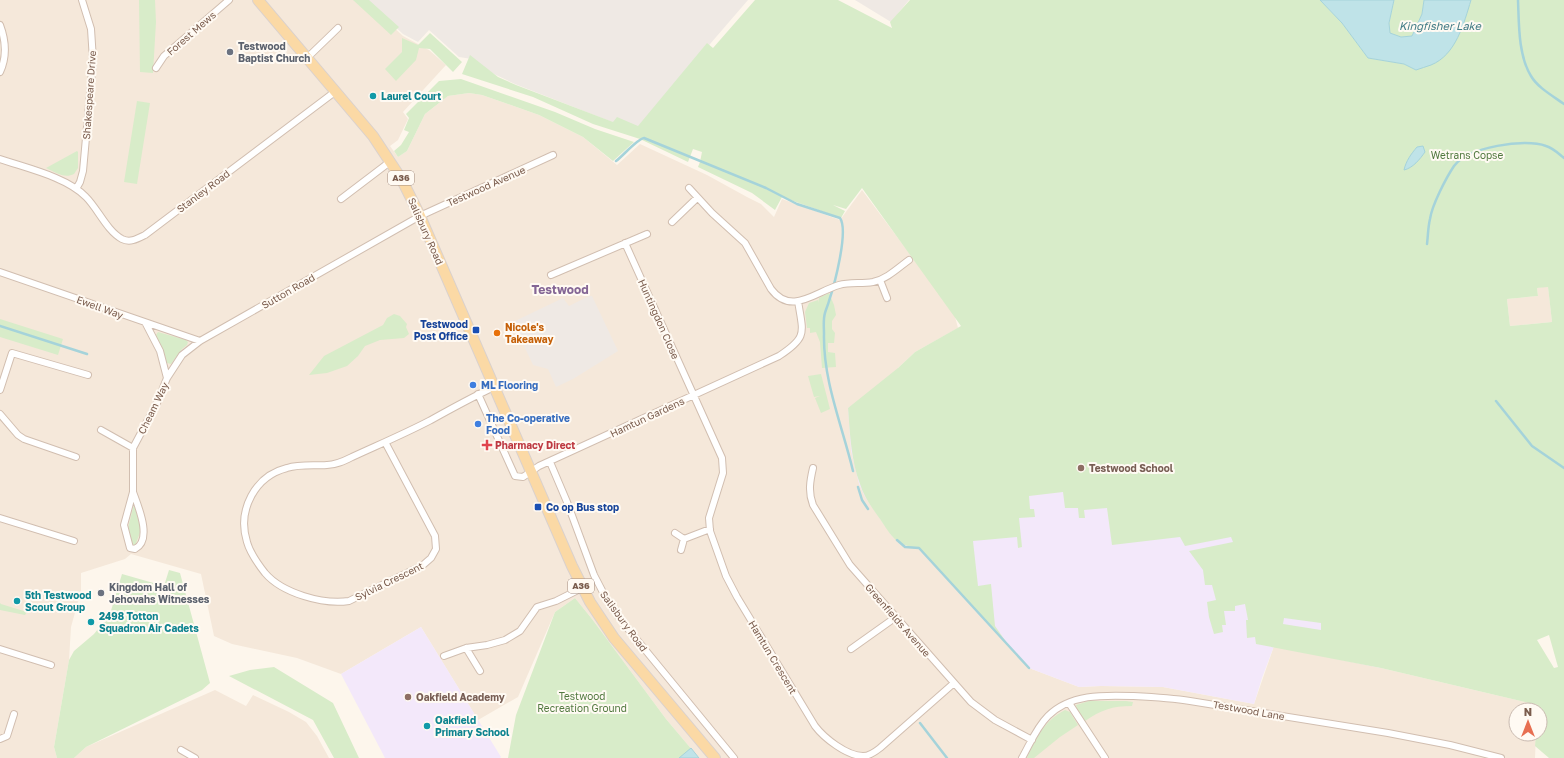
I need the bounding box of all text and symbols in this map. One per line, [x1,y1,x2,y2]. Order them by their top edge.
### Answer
street label: Forest Mews [164,8,218,58]
water label: Kingfisher Lake [1399,19,1483,33]
place label: Testwood Baptist Church [238,40,310,64]
marker: Testwood Baptist Church [225,47,235,57]
street label: Shakespeare Drive [80,50,98,140]
place label: Laurel Court [381,90,441,102]
marker: Laurel Court [368,91,378,101]
park label: Wetrans Copse [1431,149,1503,161]
street label: Testwood Avenue [445,163,527,209]
street label: Stanley Road [174,167,232,215]
road number: A36 [388,171,414,185]
street label: Salisbury Road [406,196,446,266]
street label: Sutton Road [259,271,317,311]
street label: Huntingdon Close [636,277,682,361]
district label: Testwood [531,282,589,297]
street label: Ewell Way [75,293,125,321]
place label: Testwood Post Office [414,318,468,342]
place label: Nicole's Takeaway [505,321,553,345]
marker: Testwood Post Office [471,325,481,335]
marker: Nicole's Takeaway [492,328,502,338]
place label: ML Flooring [481,379,538,391]
street label: Cheam Way [135,380,171,436]
marker: ML Flooring [468,380,478,390]
street label: Hamtun Gardens [608,395,686,439]
place label: The Co-operative Food [486,412,570,436]
marker: The Co-operative Food [473,419,483,429]
place label: Pharmacy Direct [495,439,575,451]
marker: Pharmacy Direct [482,440,492,450]
place label: Testwood School [1089,462,1174,474]
marker: Testwood School [1076,463,1086,473]
place label: Co op Bus stop [546,501,619,513]
marker: Co op Bus stop [533,502,543,512]
street label: Sylvia Crescent [353,559,425,603]
road number: A36 [568,579,594,593]
place label: Kingdom Hall of Jehovahs Witnesses [109,581,210,605]
street label: Greenfields Avenue [863,581,933,659]
marker: Kingdom Hall of Jehovahs Witnesses [96,588,106,598]
street label: Salisbury Road [598,588,650,654]
place label: 5th Testwood Scout Group [25,589,91,613]
marker: 5th Testwood Scout Group [12,596,22,606]
place label: 2498 Totton Squadron Air Cadets [99,610,199,634]
marker: 2498 Totton Squadron Air Cadets [86,617,96,627]
street label: Hamtun Crescent [746,618,800,696]
park label: Testwood Recreation Ground [537,690,627,714]
place label: Oakfield Academy [416,691,505,703]
marker: Oakfield Academy [403,692,413,702]
street label: Testwood Lane [1212,698,1286,722]
north arrow [1508,702,1548,742]
text: N [1524,705,1532,718]
place label: Oakfield Primary School [435,714,510,738]
marker: Oakfield Primary School [422,721,432,731]

